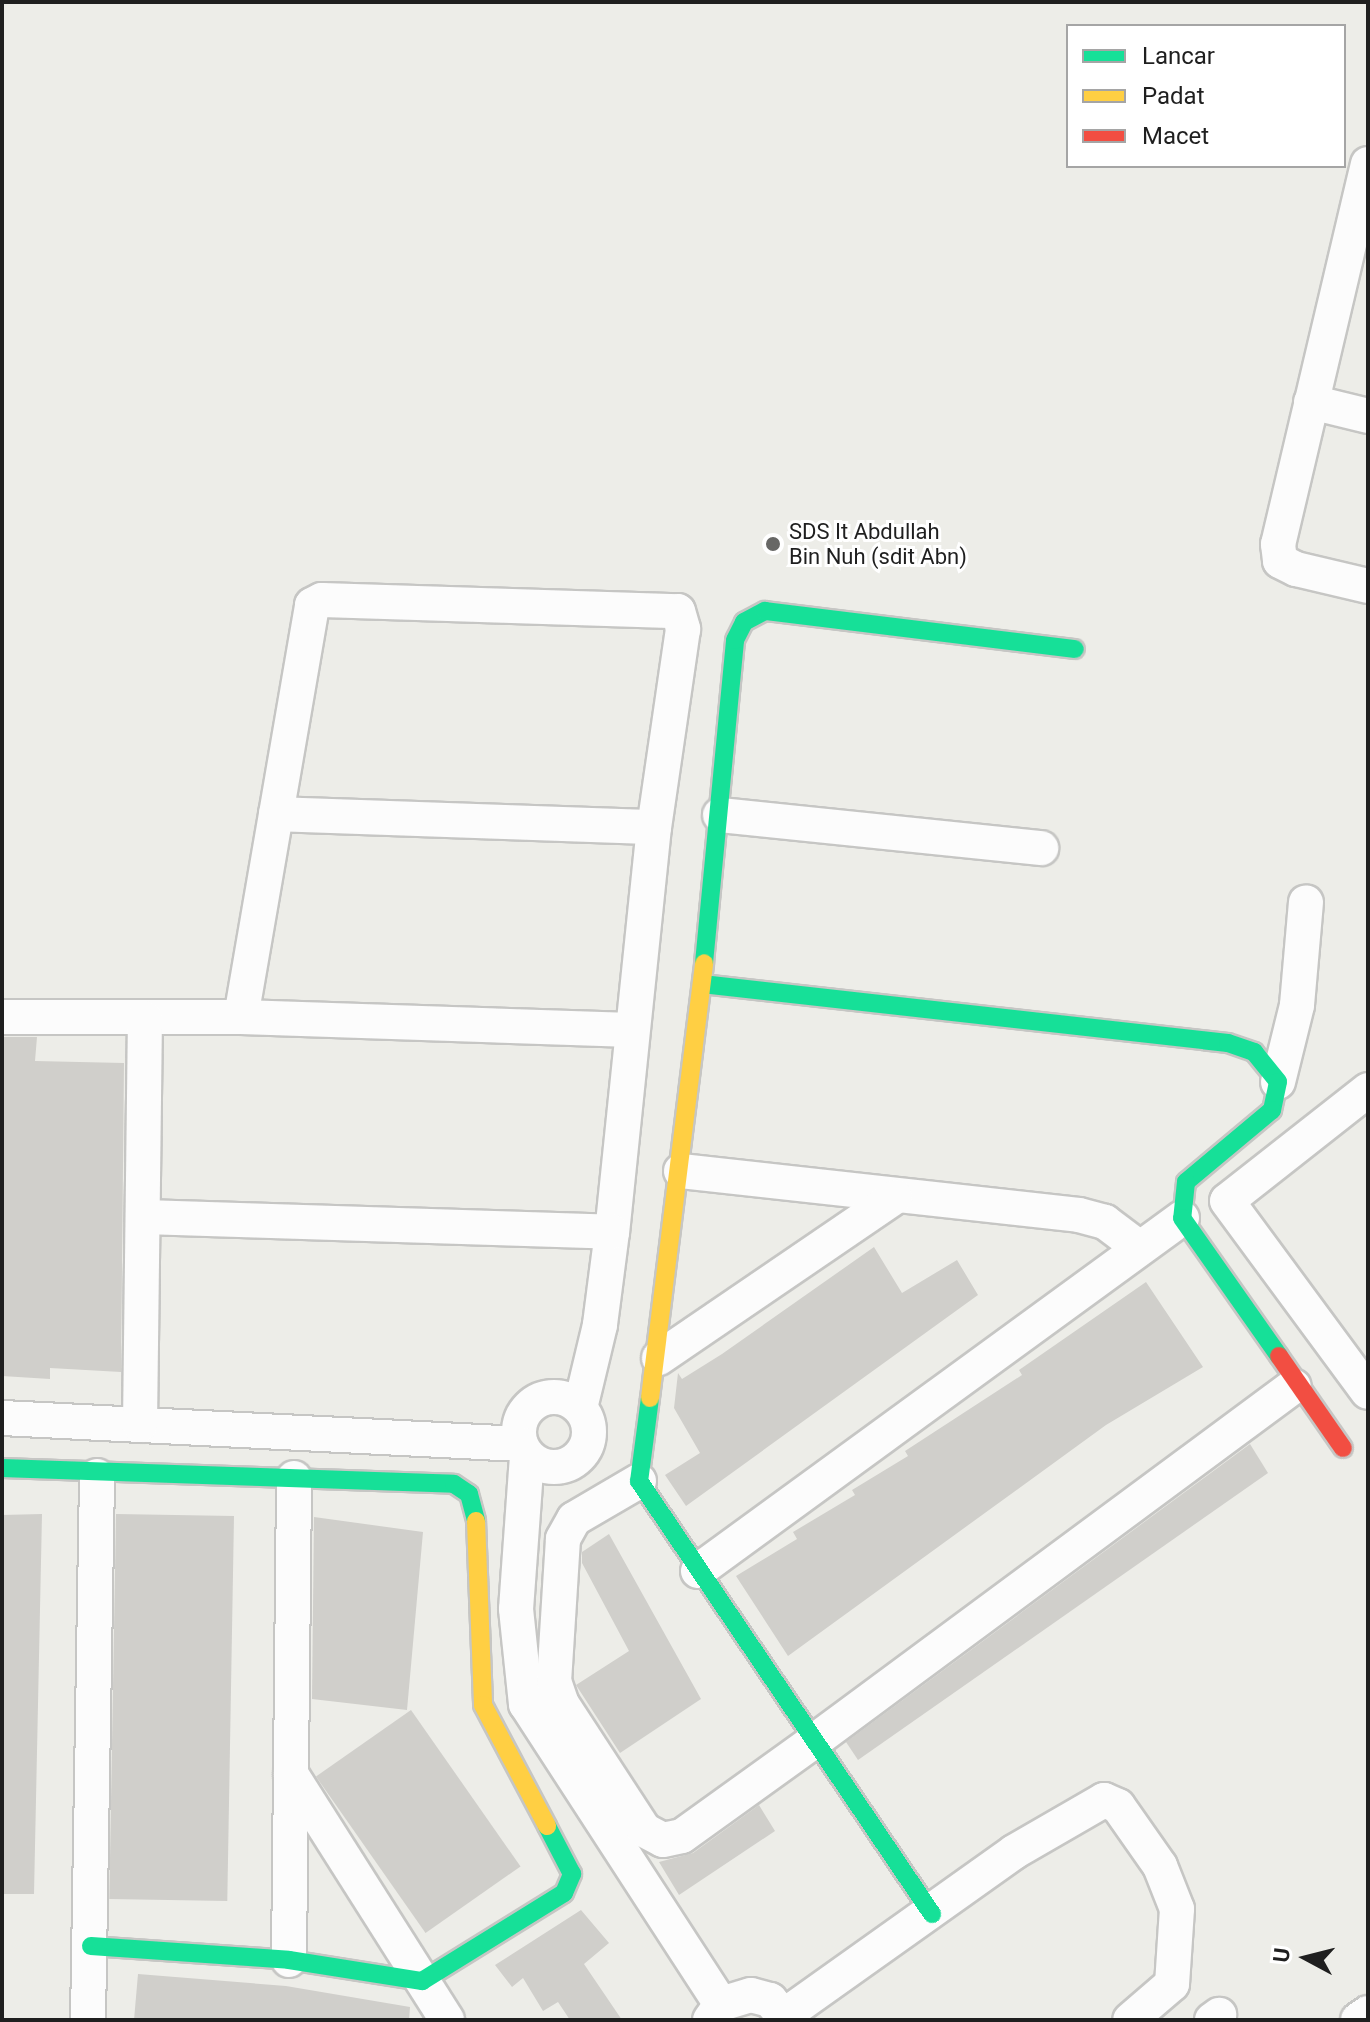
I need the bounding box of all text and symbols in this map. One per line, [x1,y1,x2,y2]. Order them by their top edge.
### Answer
legend [1066,24,1346,168]
text: Lancar [1142,42,1215,70]
text: Padat [1142,82,1205,110]
text: Macet [1142,122,1209,150]
place label: SDS It Abdullah Bin Nuh (sdit Abn) [789,518,967,570]
marker: SDS It Abdullah Bin Nuh (sdit Abn) [764,535,782,553]
north arrow [1266,1918,1346,1998]
text: U [1268,1946,1295,1964]

